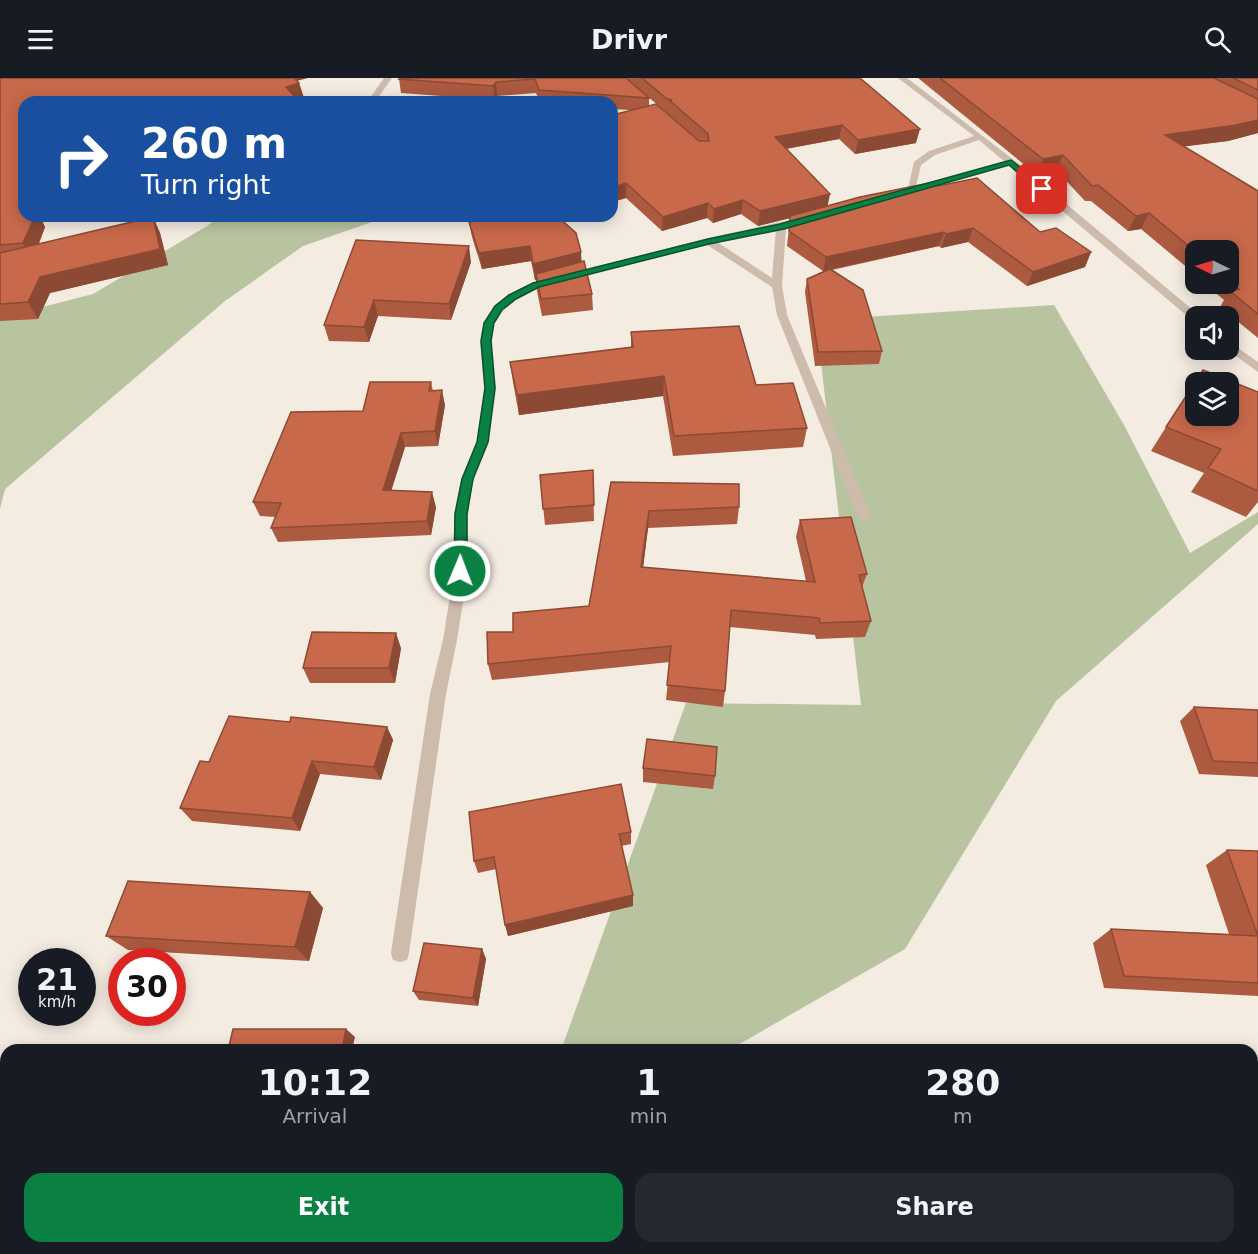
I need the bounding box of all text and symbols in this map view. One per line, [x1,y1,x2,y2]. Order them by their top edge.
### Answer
icon: menu [24,23,57,56]
icon: search [1201,23,1234,56]
text: Drivr [591,24,667,55]
text: 260 m [141,119,287,168]
icon: right [42,120,120,198]
pin [1016,163,1067,214]
text: Turn right [141,169,270,200]
icon: arrive [1025,172,1058,205]
north arrow [1185,240,1239,294]
map controls [1185,240,1239,426]
button: sound [1185,306,1239,360]
button: layers [1185,372,1239,426]
position arrow [428,539,492,603]
speed limit sign: 30 [108,948,186,1026]
text: 21 [36,962,78,997]
text: km/h [38,993,76,1011]
text: 10:12 [258,1062,372,1103]
text: 1 [636,1062,661,1103]
text: 280 [925,1062,1000,1103]
text: Arrival [282,1104,347,1128]
text: min [630,1104,668,1128]
text: m [953,1104,973,1128]
button: Exit [24,1173,623,1242]
button: Share [635,1173,1234,1242]

